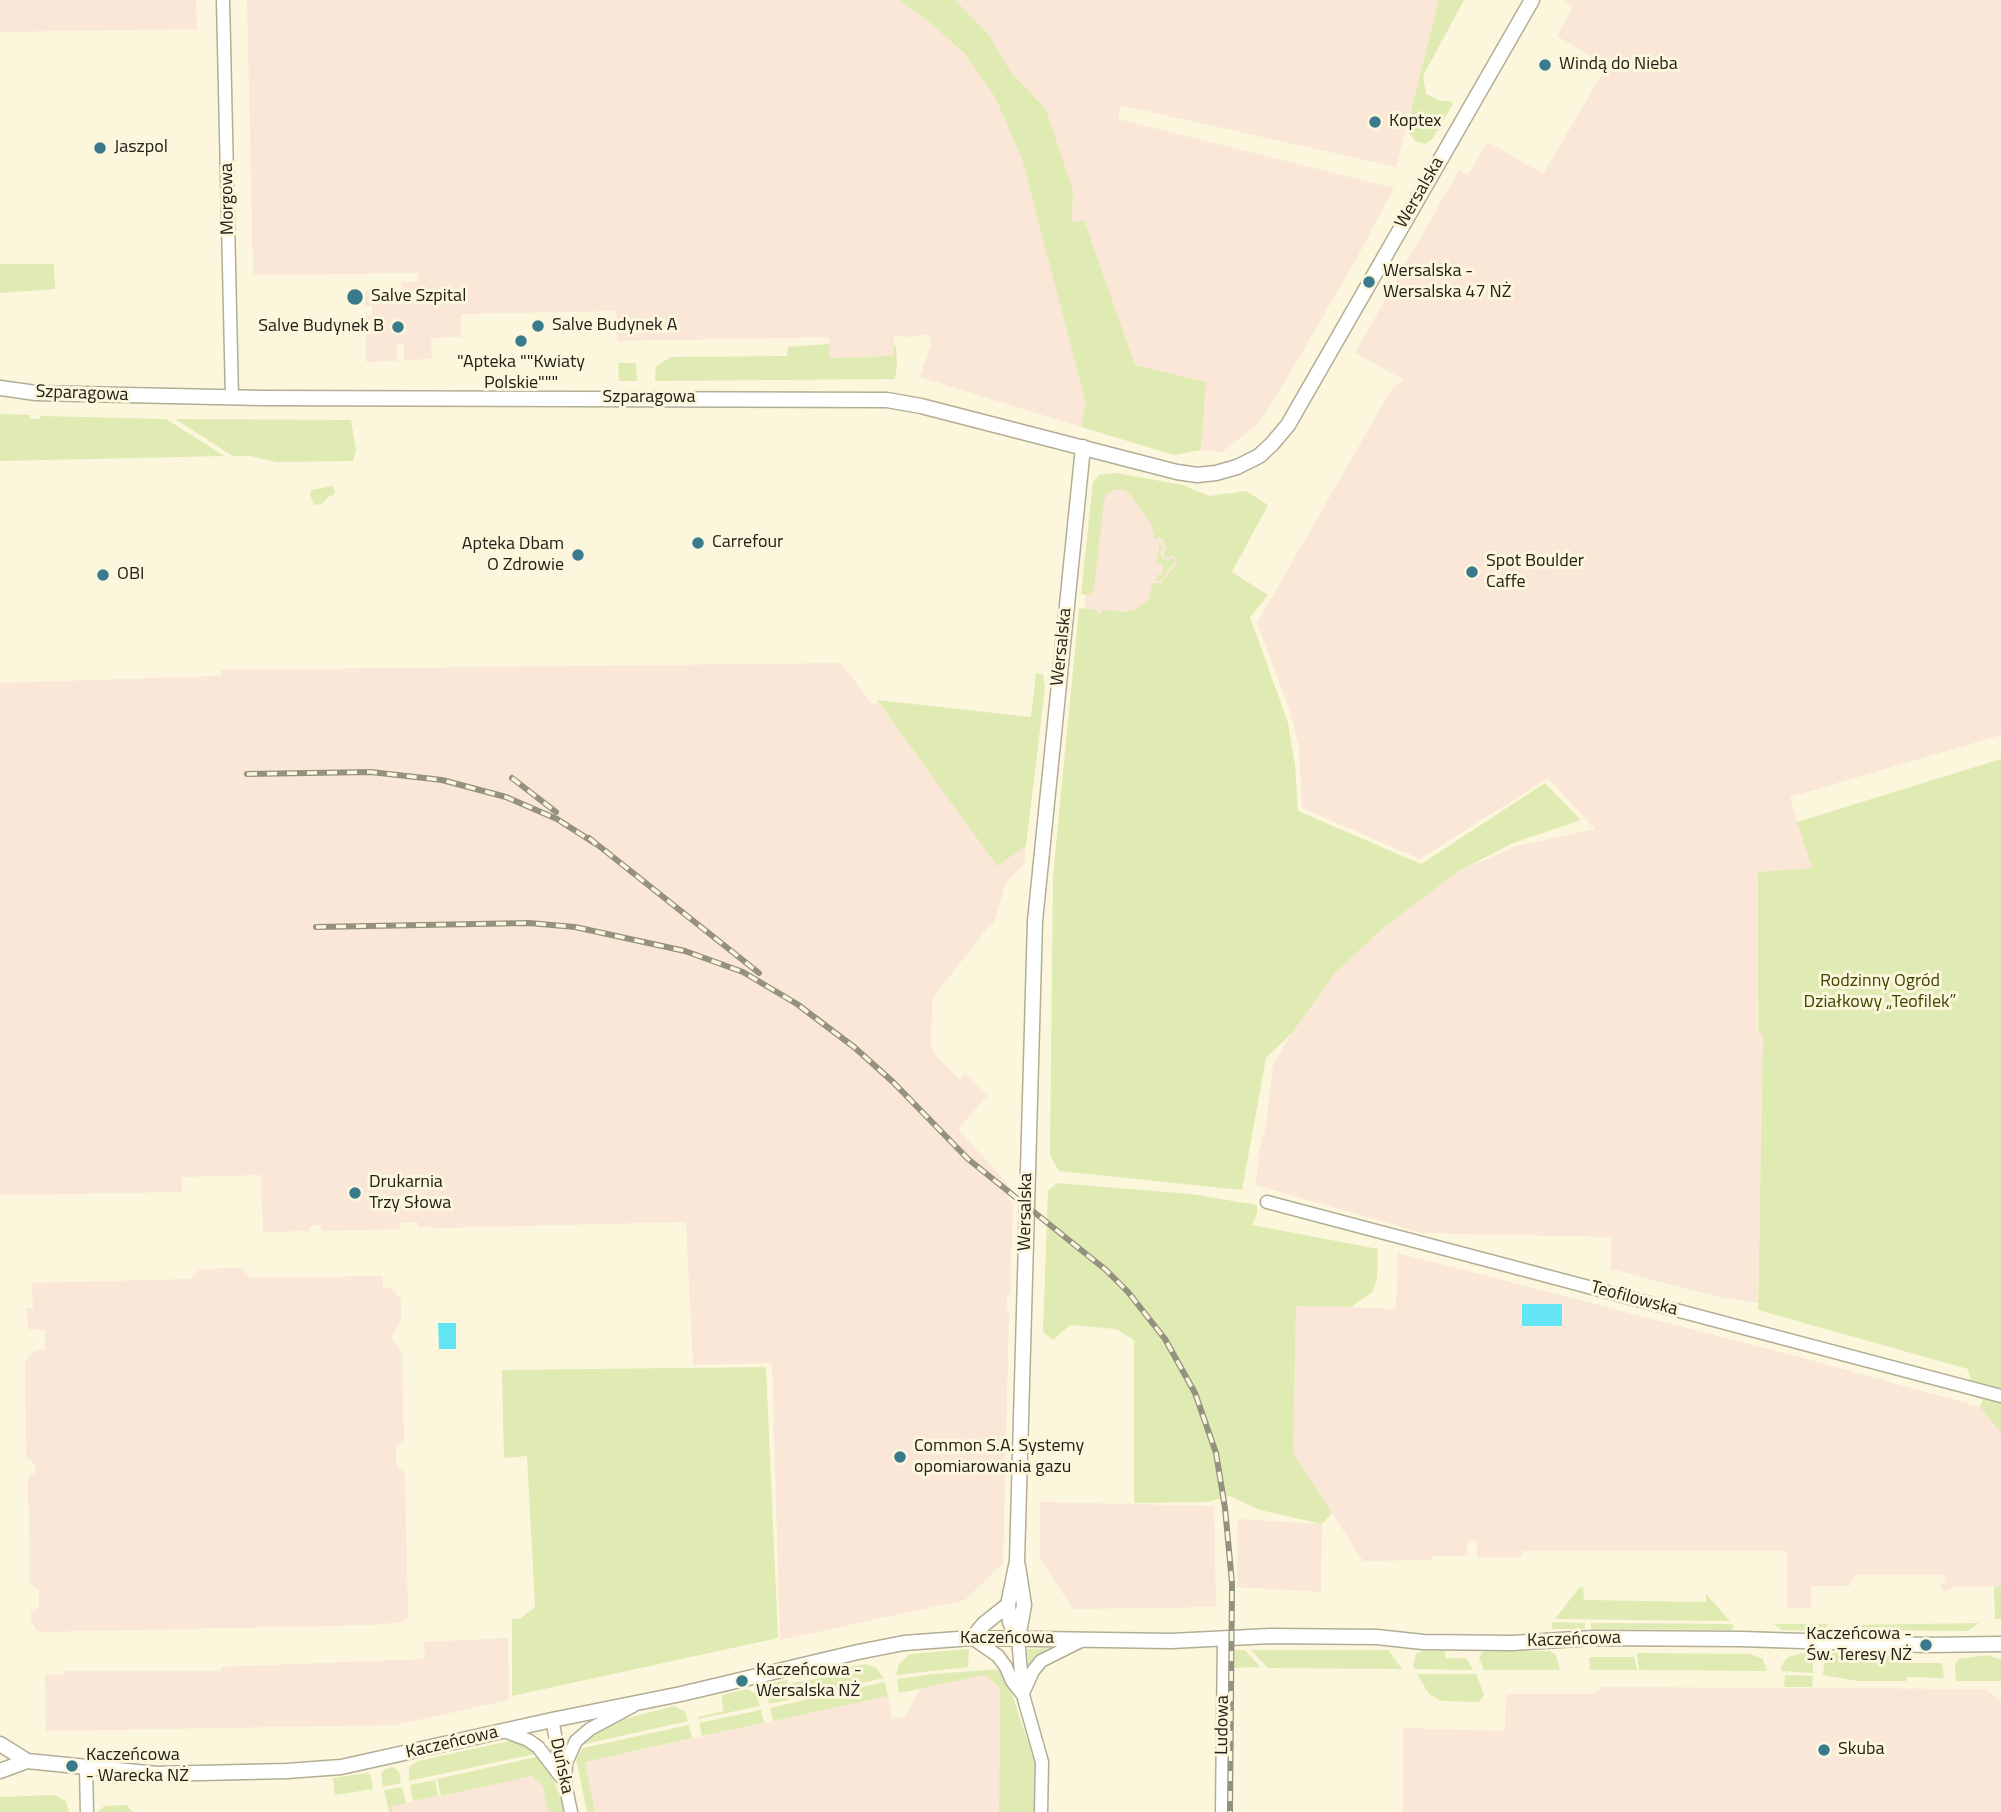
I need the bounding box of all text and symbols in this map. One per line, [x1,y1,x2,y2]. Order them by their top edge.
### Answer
place label: Windą do Nieba [1559,54,1678,76]
marker: Windą do Nieba [1537,57,1553,73]
place label: Koptex [1389,111,1441,133]
marker: Koptex [1367,114,1383,130]
place label: Jaszpol [114,137,168,159]
marker: Jaszpol [92,140,108,156]
street label: Wersalska [1391,154,1449,232]
street label: Morgowa [217,163,239,235]
place label: Wersalska - Wersalska 47 NŻ [1383,261,1511,304]
marker: Wersalska - Wersalska 47 NŻ [1361,274,1377,290]
place label: Salve Szpital [371,286,466,308]
marker: Salve Szpital [345,287,365,307]
place label: Salve Budynek A [552,315,677,337]
place label: Salve Budynek B [258,316,384,338]
marker: Salve Budynek A [530,318,546,334]
marker: Salve Budynek B [390,319,406,335]
marker: "Apteka ""Kwiaty Polskie""" [513,333,529,349]
place label: "Apteka ""Kwiaty Polskie""" [457,352,585,394]
street label: Szparagowa [35,382,129,406]
street label: Szparagowa [603,387,695,409]
place label: Carrefour [712,532,783,554]
place label: Apteka Dbam O Zdrowie [462,534,564,576]
marker: Carrefour [690,535,706,551]
marker: Apteka Dbam O Zdrowie [570,547,586,563]
place label: Spot Boulder Caffe [1486,551,1584,594]
place label: OBI [117,564,144,586]
marker: Spot Boulder Caffe [1464,564,1480,580]
marker: OBI [95,567,111,583]
street label: Wersalska [1047,607,1077,687]
park label: Rodzinny Ogród Działkowy „Teofilek” [1804,971,1956,1014]
place label: Drukarnia Trzy Słowa [369,1172,451,1214]
street label: Wersalska [1015,1173,1037,1251]
marker: Drukarnia Trzy Słowa [347,1185,363,1201]
street label: Teofilowska [1588,1277,1680,1321]
place label: Common S.A. Systemy opomiarowania gazu [914,1436,1084,1478]
marker: Common S.A. Systemy opomiarowania gazu [892,1449,908,1465]
place label: Kaczeńcowa - Św. Teresy NŻ [1806,1624,1912,1666]
street label: Kaczeńcowa [960,1628,1054,1650]
street label: Kaczeńcowa [1527,1628,1621,1652]
marker: Kaczeńcowa - Św. Teresy NŻ [1918,1637,1934,1653]
place label: Kaczeńcowa - Wersalska NŻ [756,1660,862,1702]
marker: Kaczeńcowa - Wersalska NŻ [734,1673,750,1689]
street label: Ludowa [1212,1695,1234,1755]
street label: Kaczeńcowa [404,1722,500,1764]
street label: Duńska [545,1736,577,1796]
place label: Skuba [1838,1739,1884,1761]
marker: Skuba [1816,1742,1832,1758]
place label: Kaczeńcowa - Warecka NŻ [86,1745,189,1788]
marker: Kaczeńcowa - Warecka NŻ [64,1758,80,1774]

